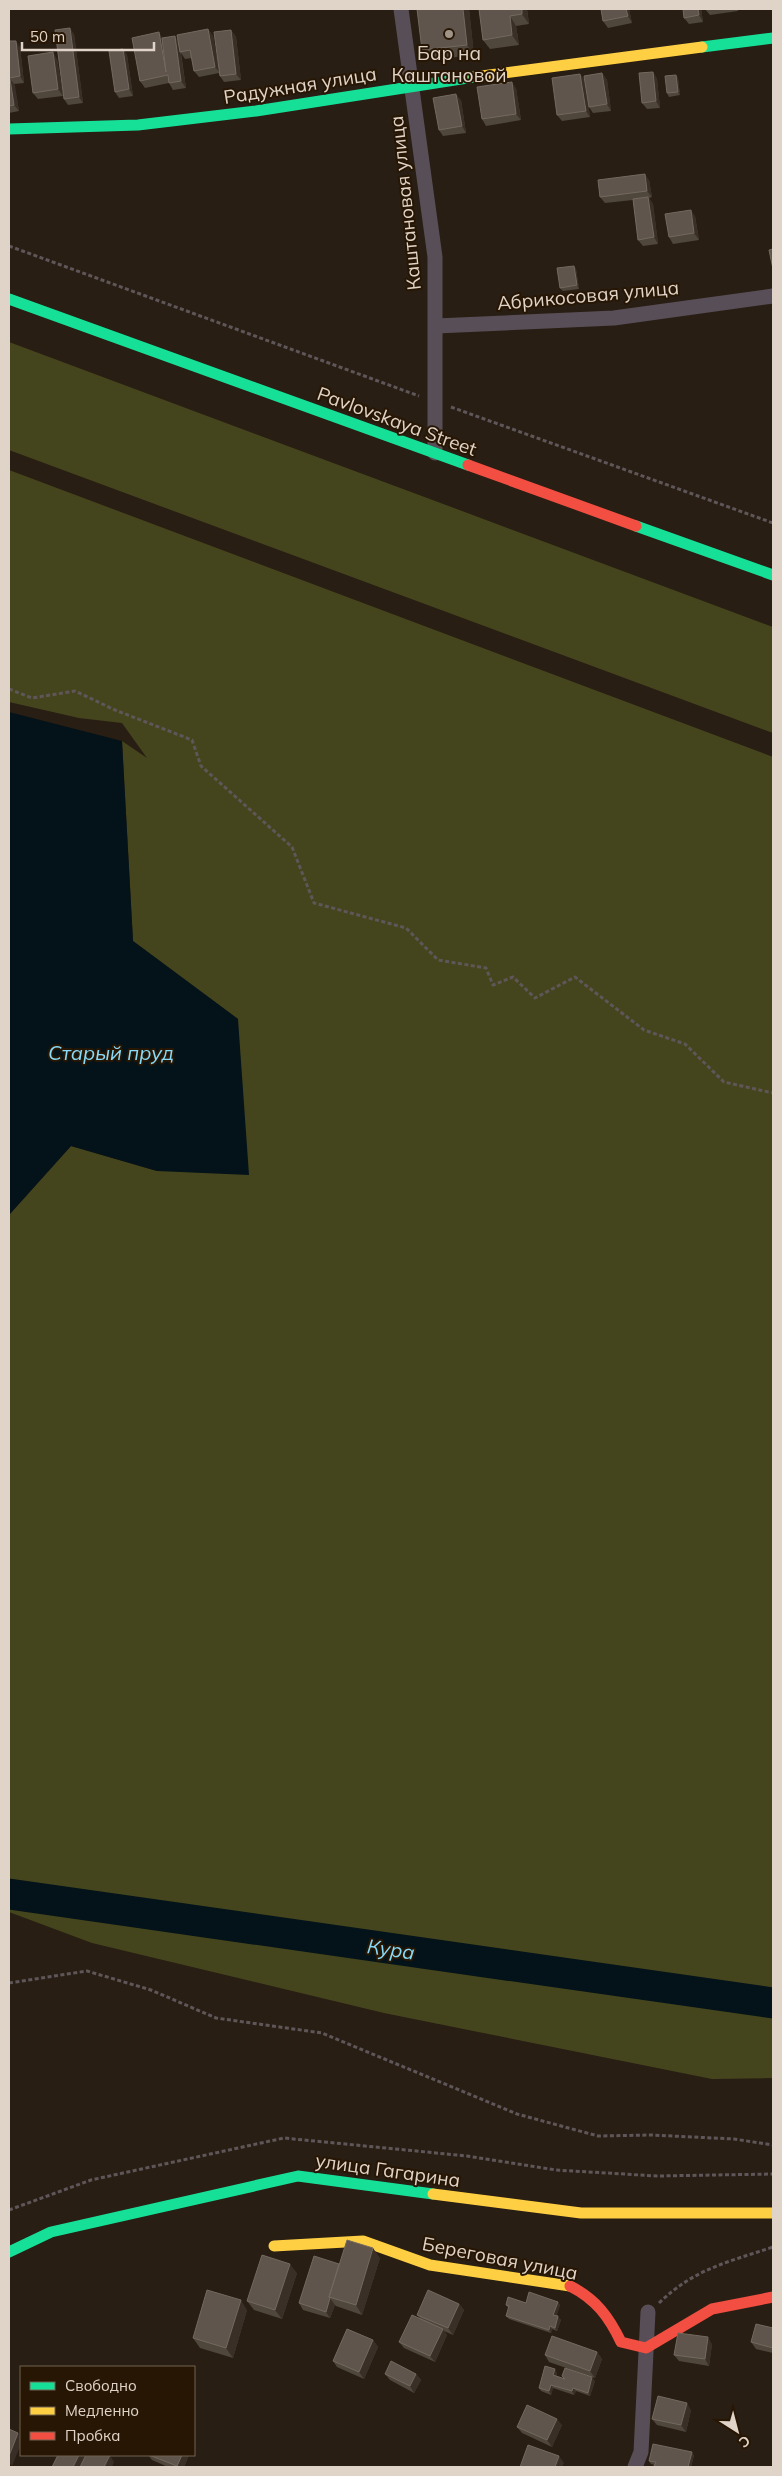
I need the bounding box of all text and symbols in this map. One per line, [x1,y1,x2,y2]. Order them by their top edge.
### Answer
scale bar [22,20,155,52]
text: 50 m [30,27,65,46]
marker: Бар на Каштановой [443,28,455,40]
place label: Бар на Каштановой [391,41,507,87]
street label: Радужная улица [222,61,378,109]
street label: Каштановая улица [384,115,426,291]
street label: Абрикосовая улица [496,275,680,315]
street label: Pavlovskaya Street [314,381,480,461]
water label: Старый пруд [48,1040,174,1065]
water label: Кура [366,1933,416,1965]
street label: улица Гагарина [314,2148,462,2192]
street label: Береговая улица [420,2231,580,2285]
legend [20,2366,195,2456]
text: Свободно [65,2376,137,2395]
text: Медленно [65,2401,139,2420]
north arrow [712,2406,762,2456]
text: Пробка [65,2426,120,2445]
text: С [735,2431,754,2452]

